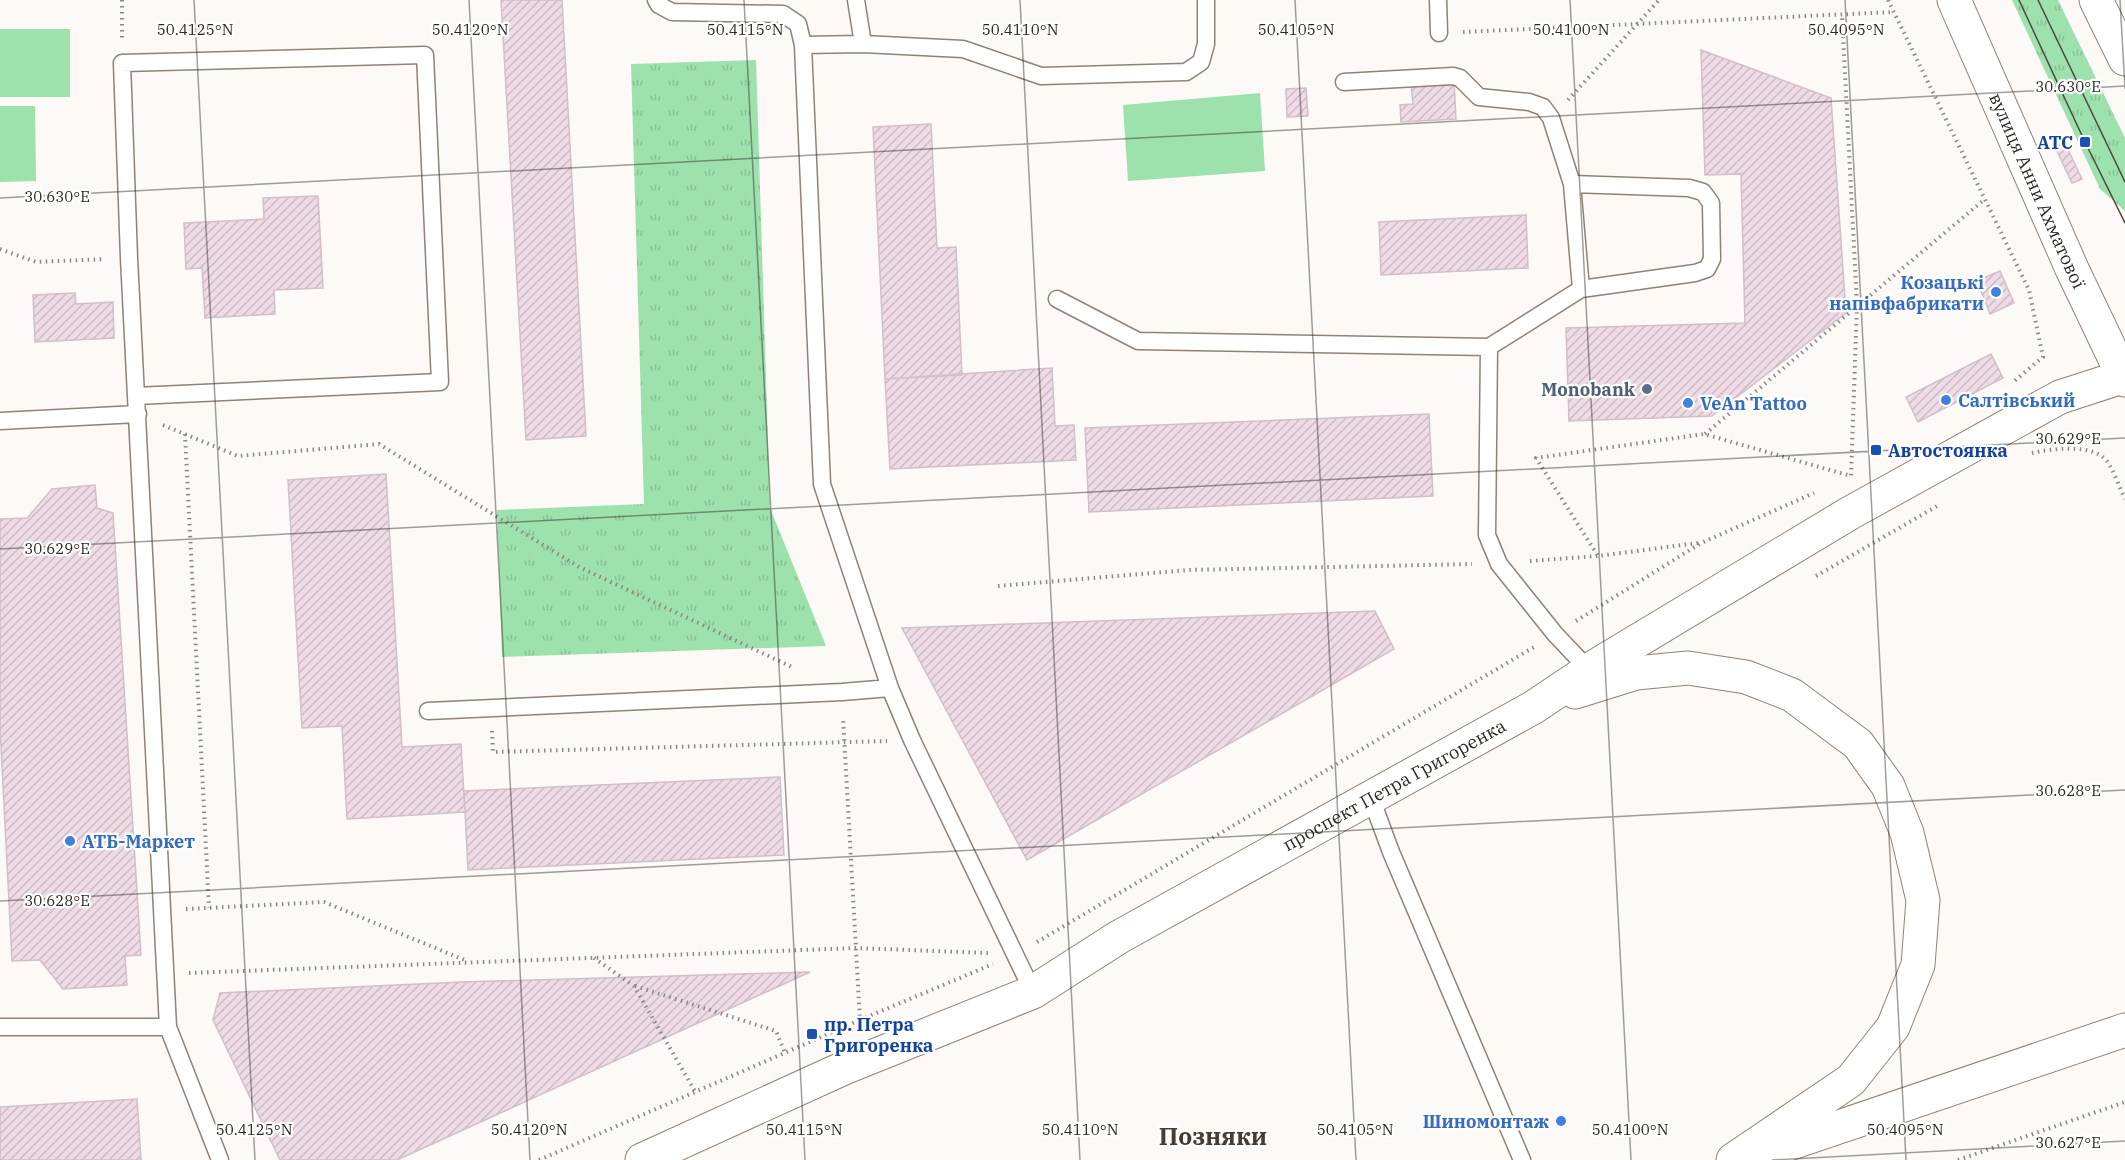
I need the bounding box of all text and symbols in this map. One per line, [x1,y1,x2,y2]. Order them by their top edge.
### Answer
text: 50.4125°N [157,20,233,39]
text: 50.4120°N [432,20,508,39]
text: 50.4115°N [707,20,783,39]
text: 50.4110°N [982,20,1058,39]
text: 50.4105°N [1258,20,1334,39]
text: 50.4100°N [1533,20,1609,39]
text: 50.4095°N [1808,20,1884,39]
text: 30.630°E [2035,77,2101,96]
street label: вулиця Анни Ахматової [1985,89,2091,292]
place label: АТС [2037,131,2073,154]
marker: АТС [2078,135,2092,149]
text: 30.630°E [24,187,90,206]
place label: Козацькі напівфабрикати [1829,271,1984,315]
marker: Козацькі напівфабрикати [1989,285,2003,299]
place label: Monobank [1541,378,1636,401]
marker: Monobank [1640,382,1654,396]
place label: Салтівський [1958,389,2075,412]
place label: VeAn Tattoo [1700,392,1807,415]
marker: Салтівський [1939,393,1953,407]
marker: VeAn Tattoo [1681,396,1695,410]
text: 30.629°E [2035,429,2101,448]
place label: Автостоянка [1888,439,2008,462]
marker: Автостоянка [1869,443,1883,457]
text: 30.629°E [24,539,90,558]
street label: проспект Петра Григоренка [1278,714,1510,856]
text: 30.628°E [2035,781,2101,800]
place label: АТБ-Маркет [82,830,195,853]
marker: АТБ-Маркет [63,834,77,848]
text: 30.628°E [24,891,90,910]
place label: пр. Петра Григоренка [824,1013,933,1057]
marker: пр. Петра Григоренка [805,1027,819,1041]
place label: Шиномонтаж [1423,1110,1550,1133]
marker: Шиномонтаж [1554,1114,1568,1128]
text: 50.4125°N [216,1120,292,1139]
text: 50.4120°N [491,1120,567,1139]
text: 50.4115°N [766,1120,842,1139]
text: 50.4110°N [1042,1120,1118,1139]
district label: Позняки [1159,1120,1267,1152]
text: 50.4105°N [1317,1120,1393,1139]
text: 50.4100°N [1592,1120,1668,1139]
text: 50.4095°N [1867,1120,1943,1139]
text: 30.627°E [2035,1133,2101,1152]

